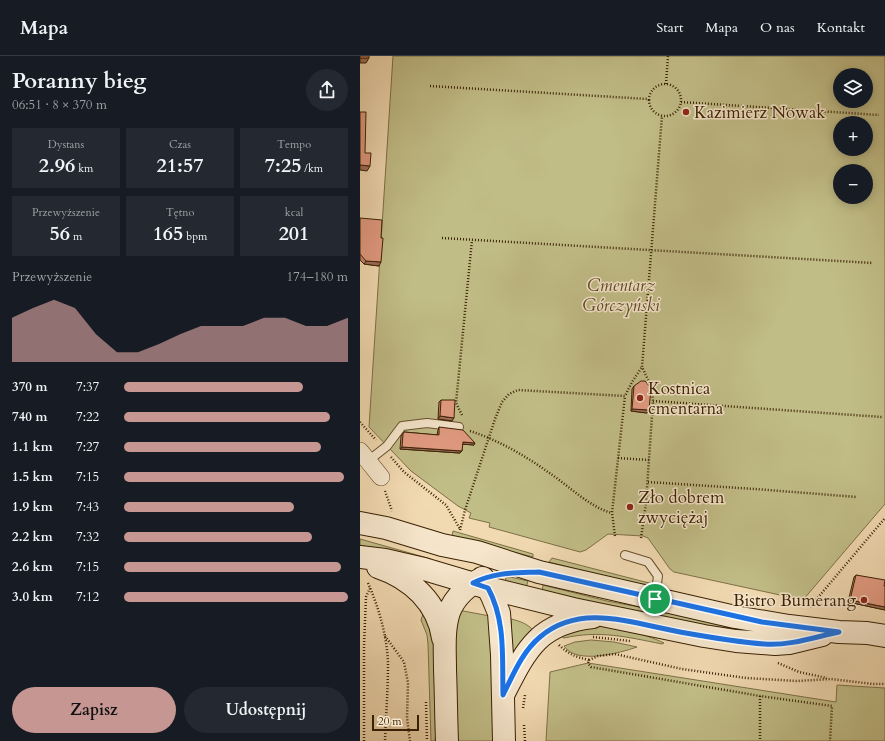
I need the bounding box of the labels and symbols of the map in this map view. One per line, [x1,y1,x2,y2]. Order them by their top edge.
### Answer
place label: Kazimierz Nowak [694,101,826,124]
marker: Kazimierz Nowak [681,107,691,117]
park label: Cmentarz Górczyński [582,274,660,317]
place label: Kostnica cmentarna [648,377,724,420]
marker: Kostnica cmentarna [635,393,645,403]
place label: Zło dobrem zwyciężaj [638,486,725,529]
marker: Zło dobrem zwyciężaj [625,502,635,512]
pin [638,582,672,616]
place label: Bistro Bumerang [733,589,856,612]
marker: Bistro Bumerang [859,595,869,605]
scale bar [372,713,419,732]

